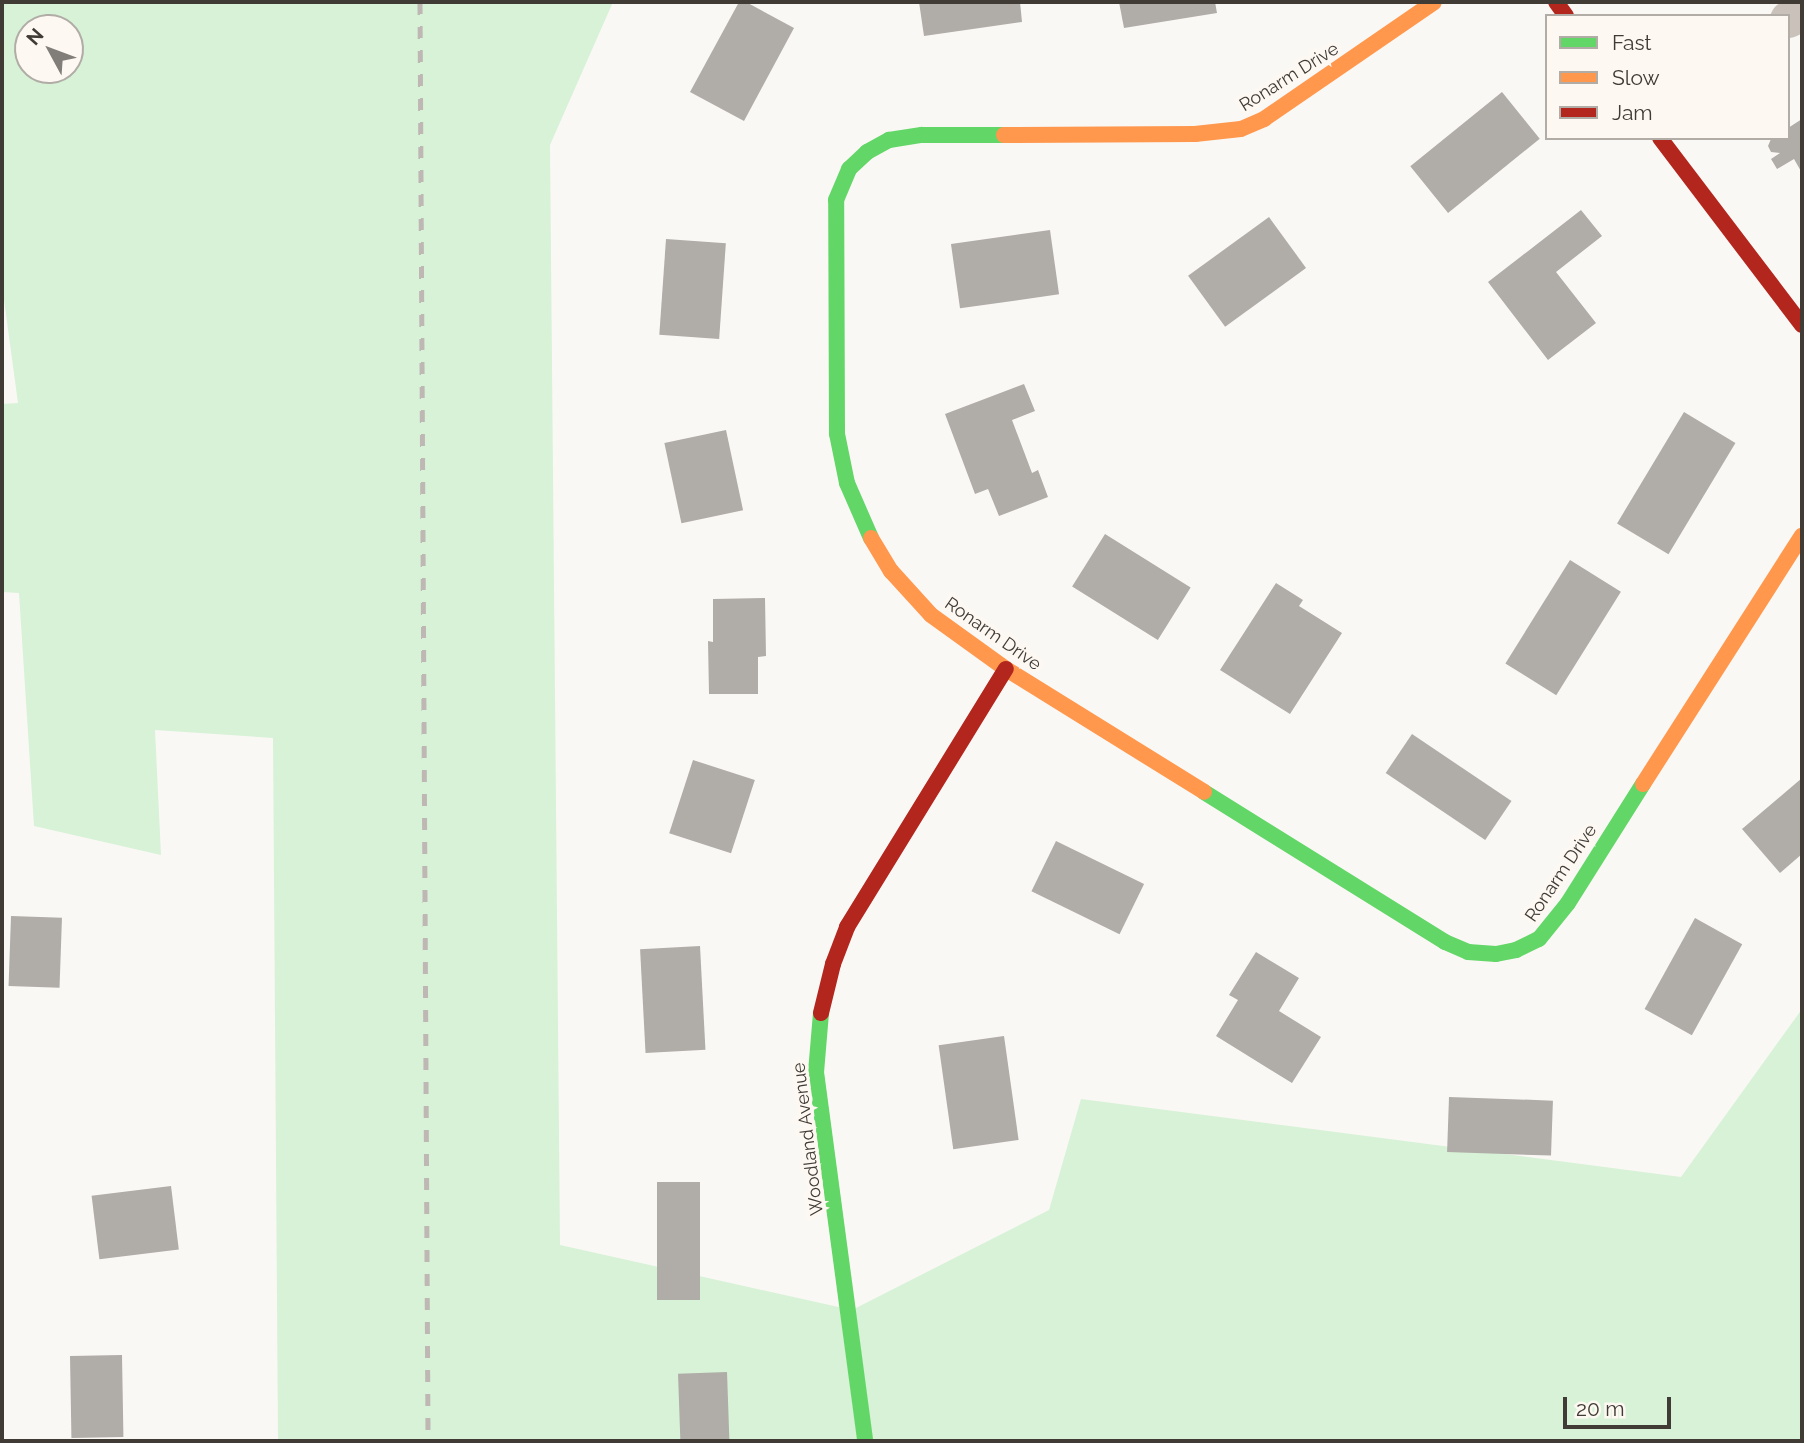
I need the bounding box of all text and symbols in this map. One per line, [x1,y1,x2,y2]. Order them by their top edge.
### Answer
north arrow [14,14,84,84]
legend [1545,14,1790,140]
text: N [22,24,48,49]
text: Fast [1612,30,1652,55]
street label: Ronarm Drive [1235,38,1343,116]
text: Slow [1612,65,1660,90]
text: Jam [1612,100,1653,125]
street label: Ronarm Drive [941,593,1045,675]
street label: Ronarm Drive [1520,820,1602,926]
street label: Woodland Avenue [788,1061,828,1217]
scale bar [1566,1384,1674,1428]
text: 20 m [1576,1396,1624,1421]

